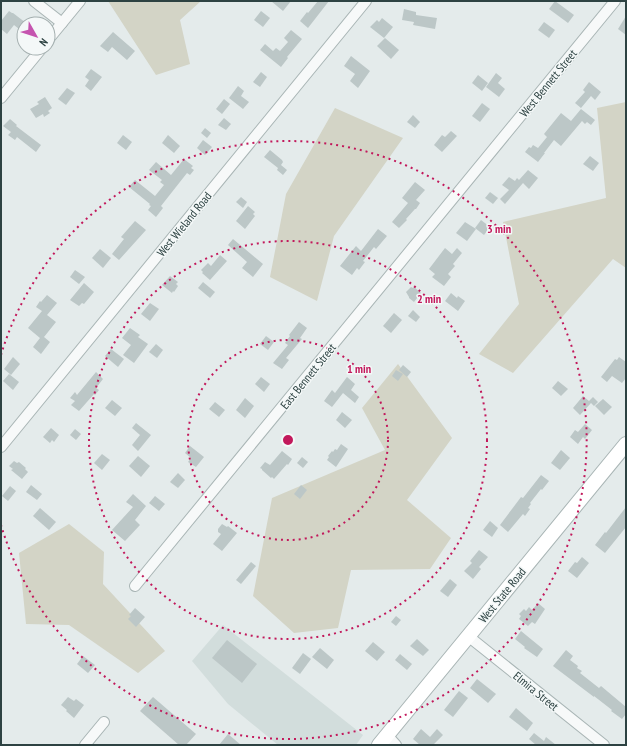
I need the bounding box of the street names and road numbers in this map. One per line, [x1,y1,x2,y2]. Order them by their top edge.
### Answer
street label: West Bennett Street [516,46,580,120]
street label: West Wieland Road [153,189,215,259]
street label: East Bennett Street [277,340,339,412]
street label: West State Road [475,564,529,626]
street label: Elmira Street [510,668,562,714]

